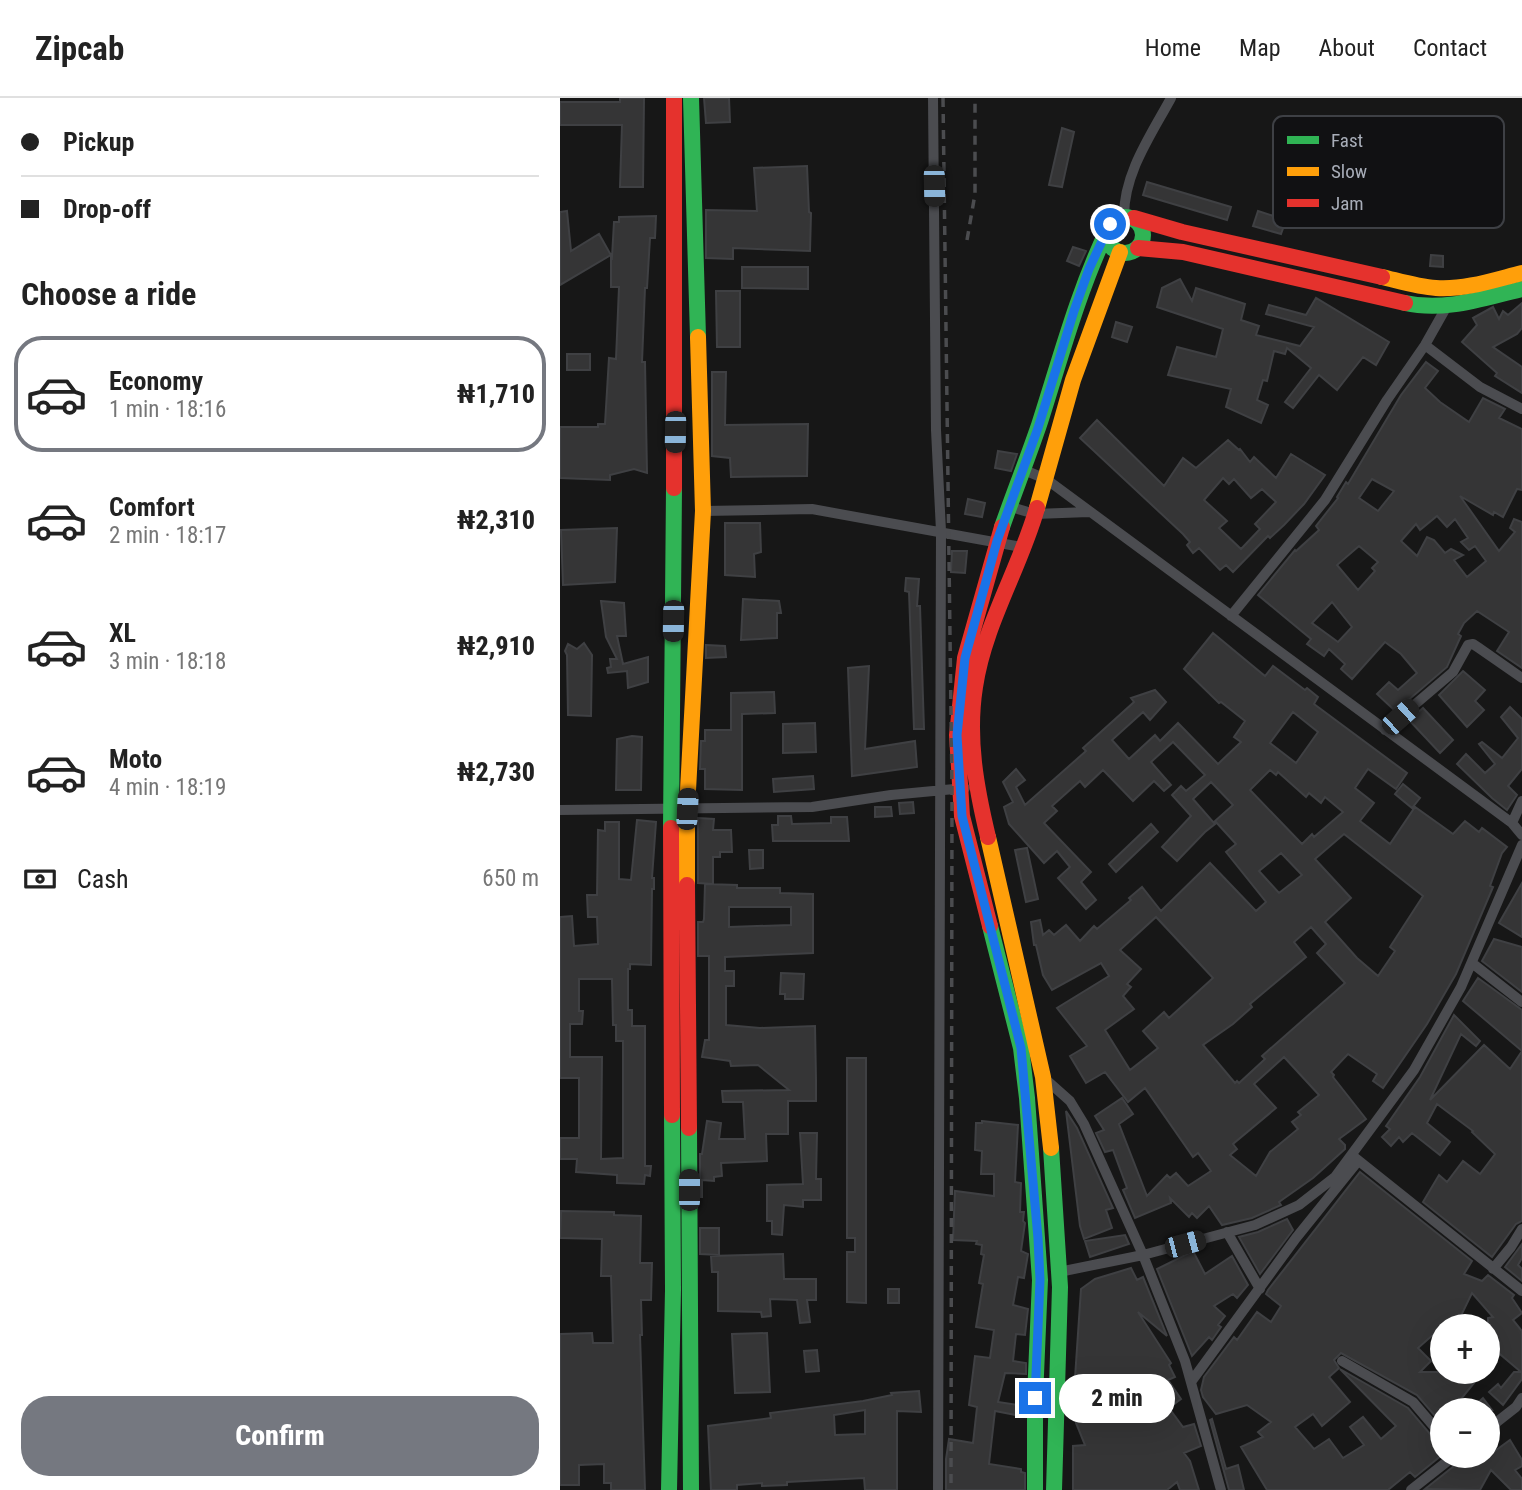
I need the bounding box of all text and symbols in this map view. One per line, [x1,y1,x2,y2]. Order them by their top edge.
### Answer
text: Zipcab [35,29,124,68]
text: Home [1145,34,1201,62]
text: Map [1239,34,1281,62]
text: About [1319,34,1375,62]
text: Contact [1413,34,1487,62]
legend [1273,116,1504,228]
text: Pickup [63,127,134,157]
text: Fast [1331,129,1363,152]
text: Slow [1331,160,1367,183]
car [924,165,945,207]
text: Jam [1331,192,1364,215]
text: Drop-off [63,194,151,224]
route start [1094,208,1126,240]
text: Choose a ride [21,275,196,313]
icon: car [25,363,88,426]
text: Economy [109,366,203,396]
text: ₦1,710 [457,379,535,409]
text: 1 min · 18:16 [109,396,226,423]
car [665,411,686,453]
icon: car [25,489,88,552]
text: Comfort [109,492,195,522]
text: ₦2,310 [457,505,535,535]
text: 2 min · 18:17 [109,522,226,549]
car [663,600,684,642]
icon: car [25,615,88,678]
text: XL [109,618,136,648]
text: ₦2,910 [457,631,535,661]
text: 3 min · 18:18 [109,648,226,675]
car [1378,695,1423,739]
icon: car [25,741,88,804]
text: Moto [109,744,162,774]
text: ₦2,730 [457,757,535,787]
text: 4 min · 18:19 [109,774,226,801]
car [676,787,699,831]
icon: cash [21,860,59,898]
text: Cash [77,864,129,894]
text: 650 m [482,865,539,892]
car [679,1169,700,1211]
car [1162,1228,1209,1260]
map controls [1430,1314,1500,1468]
button: + [1430,1314,1500,1384]
callout: 2 min [1060,1374,1175,1422]
route end [1019,1382,1051,1414]
text: 2 min [1091,1385,1143,1412]
button: Confirm [21,1396,539,1476]
button: − [1430,1398,1500,1468]

